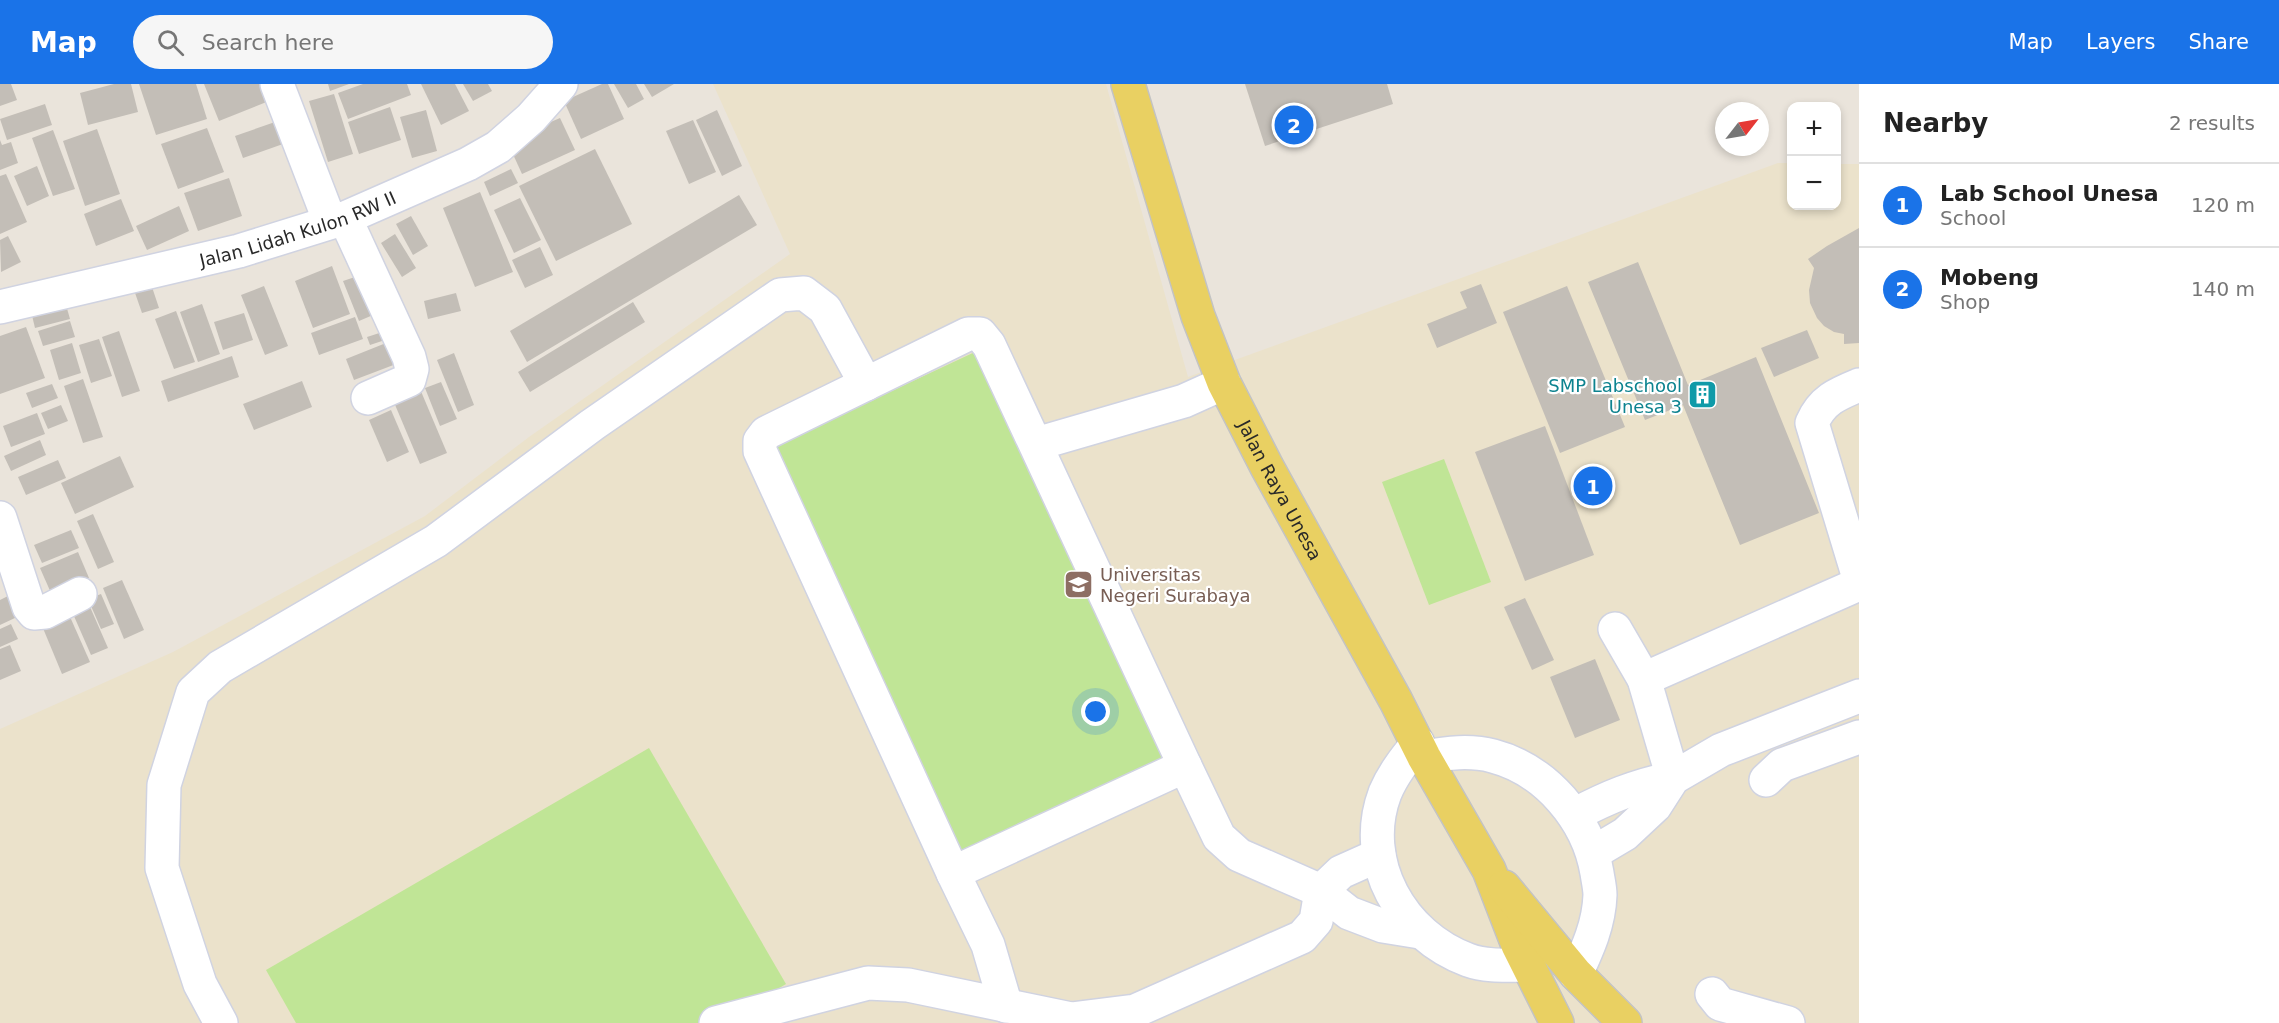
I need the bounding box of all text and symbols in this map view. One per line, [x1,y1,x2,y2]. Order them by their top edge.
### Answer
search box [133,15,553,69]
text: Map [30,26,97,59]
icon: search [154,26,187,59]
text: Search here [202,30,334,55]
text: Map [2009,30,2053,54]
text: Layers [2086,30,2155,54]
text: Share [2188,30,2249,54]
pin: 2 [1274,102,1314,147]
north arrow [1715,102,1769,156]
map controls [1787,102,1841,210]
button: + [1787,102,1841,156]
text: Nearby [1883,108,1988,138]
text: 2 results [2169,111,2255,135]
button: − [1787,156,1841,210]
text: Lab School Unesa [1940,181,2159,206]
street label: Jalan Lidah Kulon RW II [196,187,399,271]
text: 1 [1896,193,1909,217]
text: 120 m [2191,193,2255,217]
text: School [1940,206,2006,230]
text: Mobeng [1940,265,2039,290]
text: 2 [1896,277,1909,301]
text: 140 m [2191,277,2255,301]
text: Shop [1940,290,1990,314]
place label: SMP Labschool Unesa 3 [1548,375,1682,417]
building icon: SMP Labschool Unesa 3 [1687,379,1719,411]
street label: Jalan Raya Unesa [1234,415,1327,564]
pin: 1 [1574,464,1612,508]
place label: Universitas Negeri Surabaya [1100,564,1251,606]
school or university icon: Universitas Negeri Surabaya [1063,568,1095,600]
your location [1081,697,1110,726]

